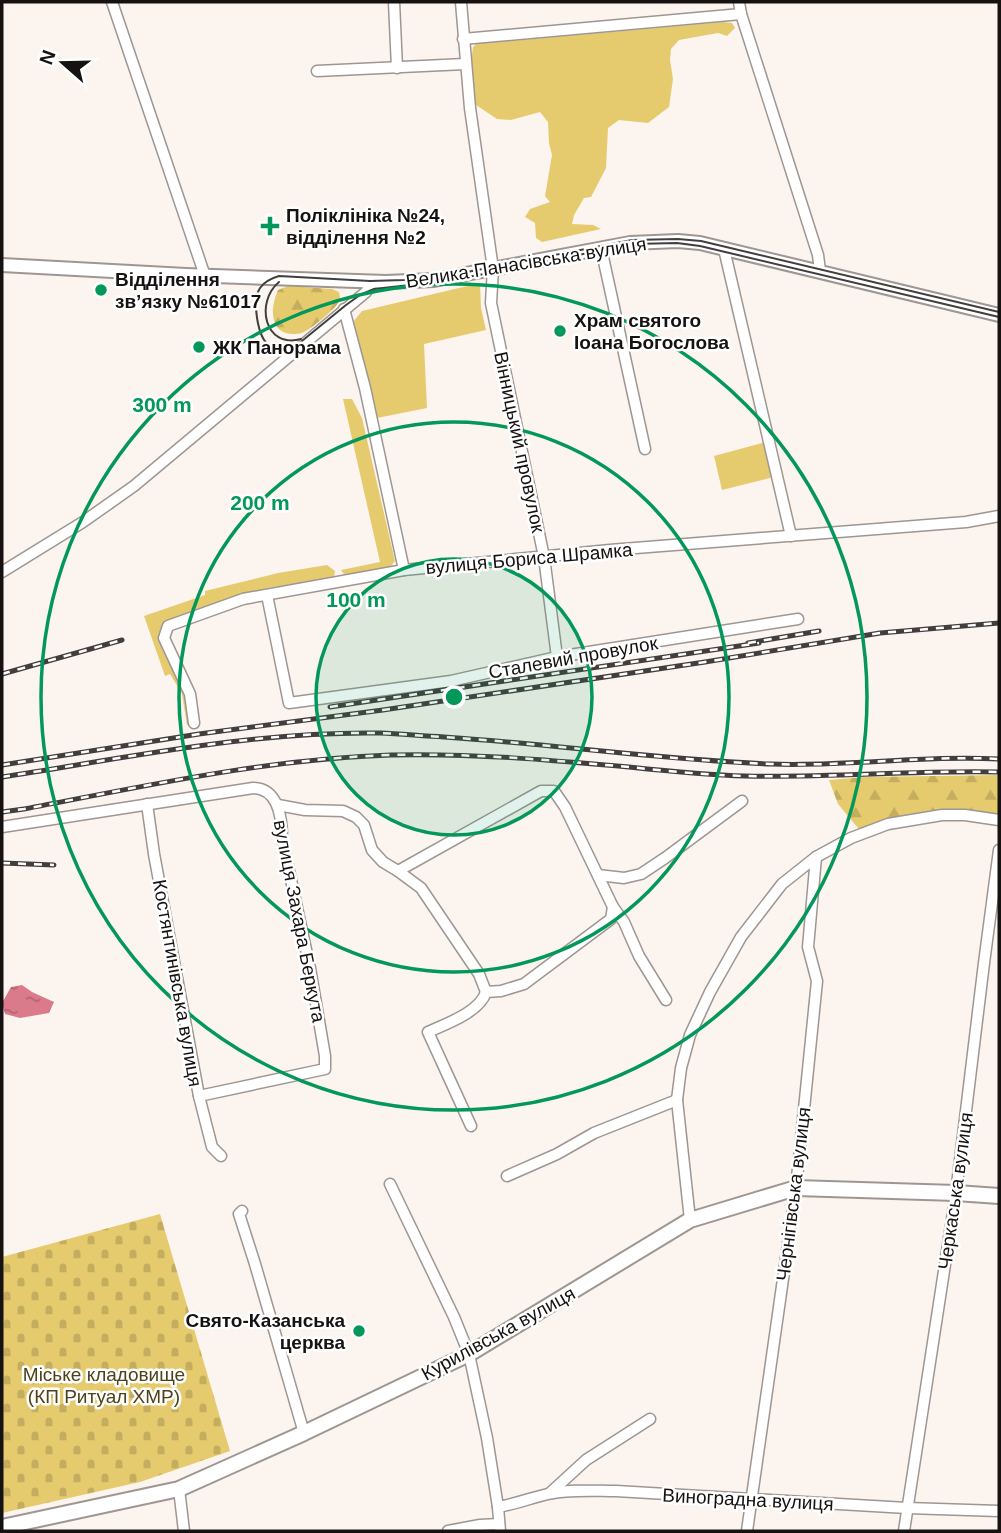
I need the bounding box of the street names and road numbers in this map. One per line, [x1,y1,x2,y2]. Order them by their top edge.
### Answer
street label: Велика Панасівська вулиця [404,233,648,292]
street label: Вінницький провулок [490,350,549,535]
street label: вулиця Бориса Шрамка [425,539,634,578]
street label: Сталевий провулок [487,632,660,683]
street label: вулиця Захара Беркута [270,818,330,1025]
street label: Костянтинівська вулиця [149,878,206,1088]
street label: Чернігівська вулиця [772,1106,815,1282]
street label: Черкаська вулиця [934,1111,977,1271]
street label: Курилівська вулиця [418,1282,579,1384]
street label: Виноградна вулиця [662,1485,834,1514]

